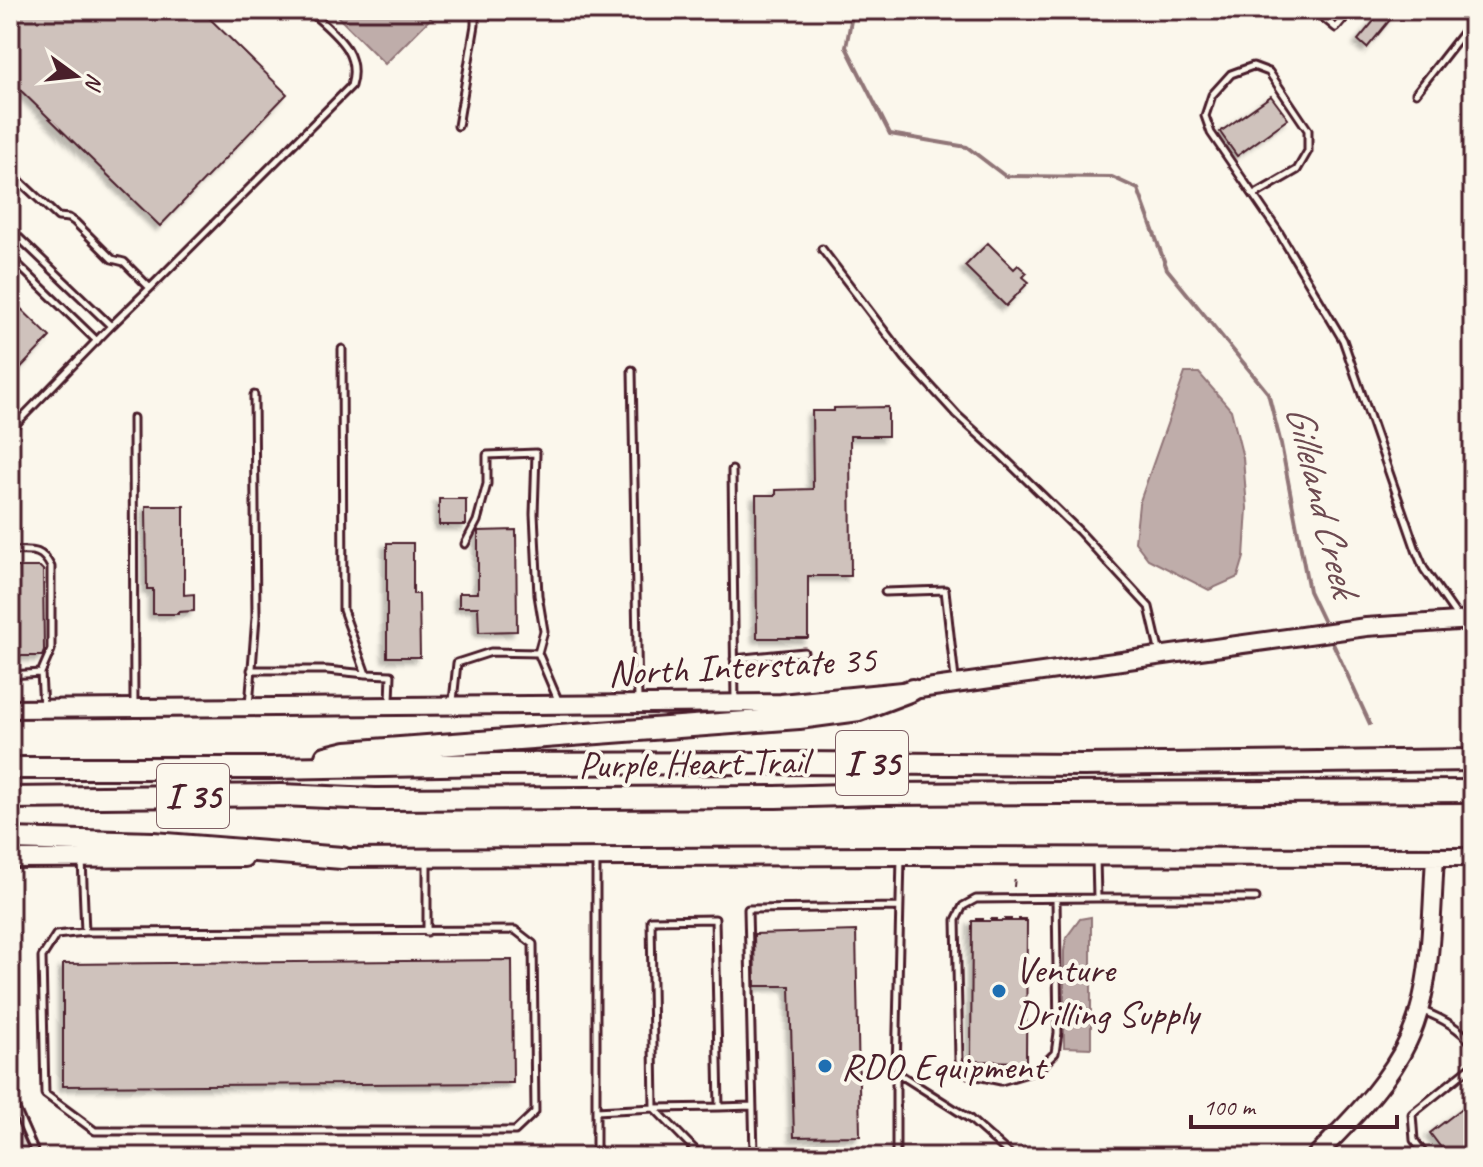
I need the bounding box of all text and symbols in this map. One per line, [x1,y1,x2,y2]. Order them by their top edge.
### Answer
north arrow [36,36,116,116]
text: N [78,71,110,94]
water label: Gilleland Creek [1274,400,1371,607]
street label: North Interstate 35 [607,635,879,696]
road number: I 35 [836,731,908,795]
street label: Purple Heart Trail [578,737,815,788]
road number: I 35 [157,764,229,828]
place label: Venture Drilling Supply [1015,946,1202,1037]
marker: Venture Drilling Supply [990,982,1008,1000]
place label: RDO Equipment [841,1043,1048,1090]
marker: RDO Equipment [816,1057,834,1075]
scale bar [1191,1079,1397,1129]
text: 100 m [1203,1092,1257,1122]

